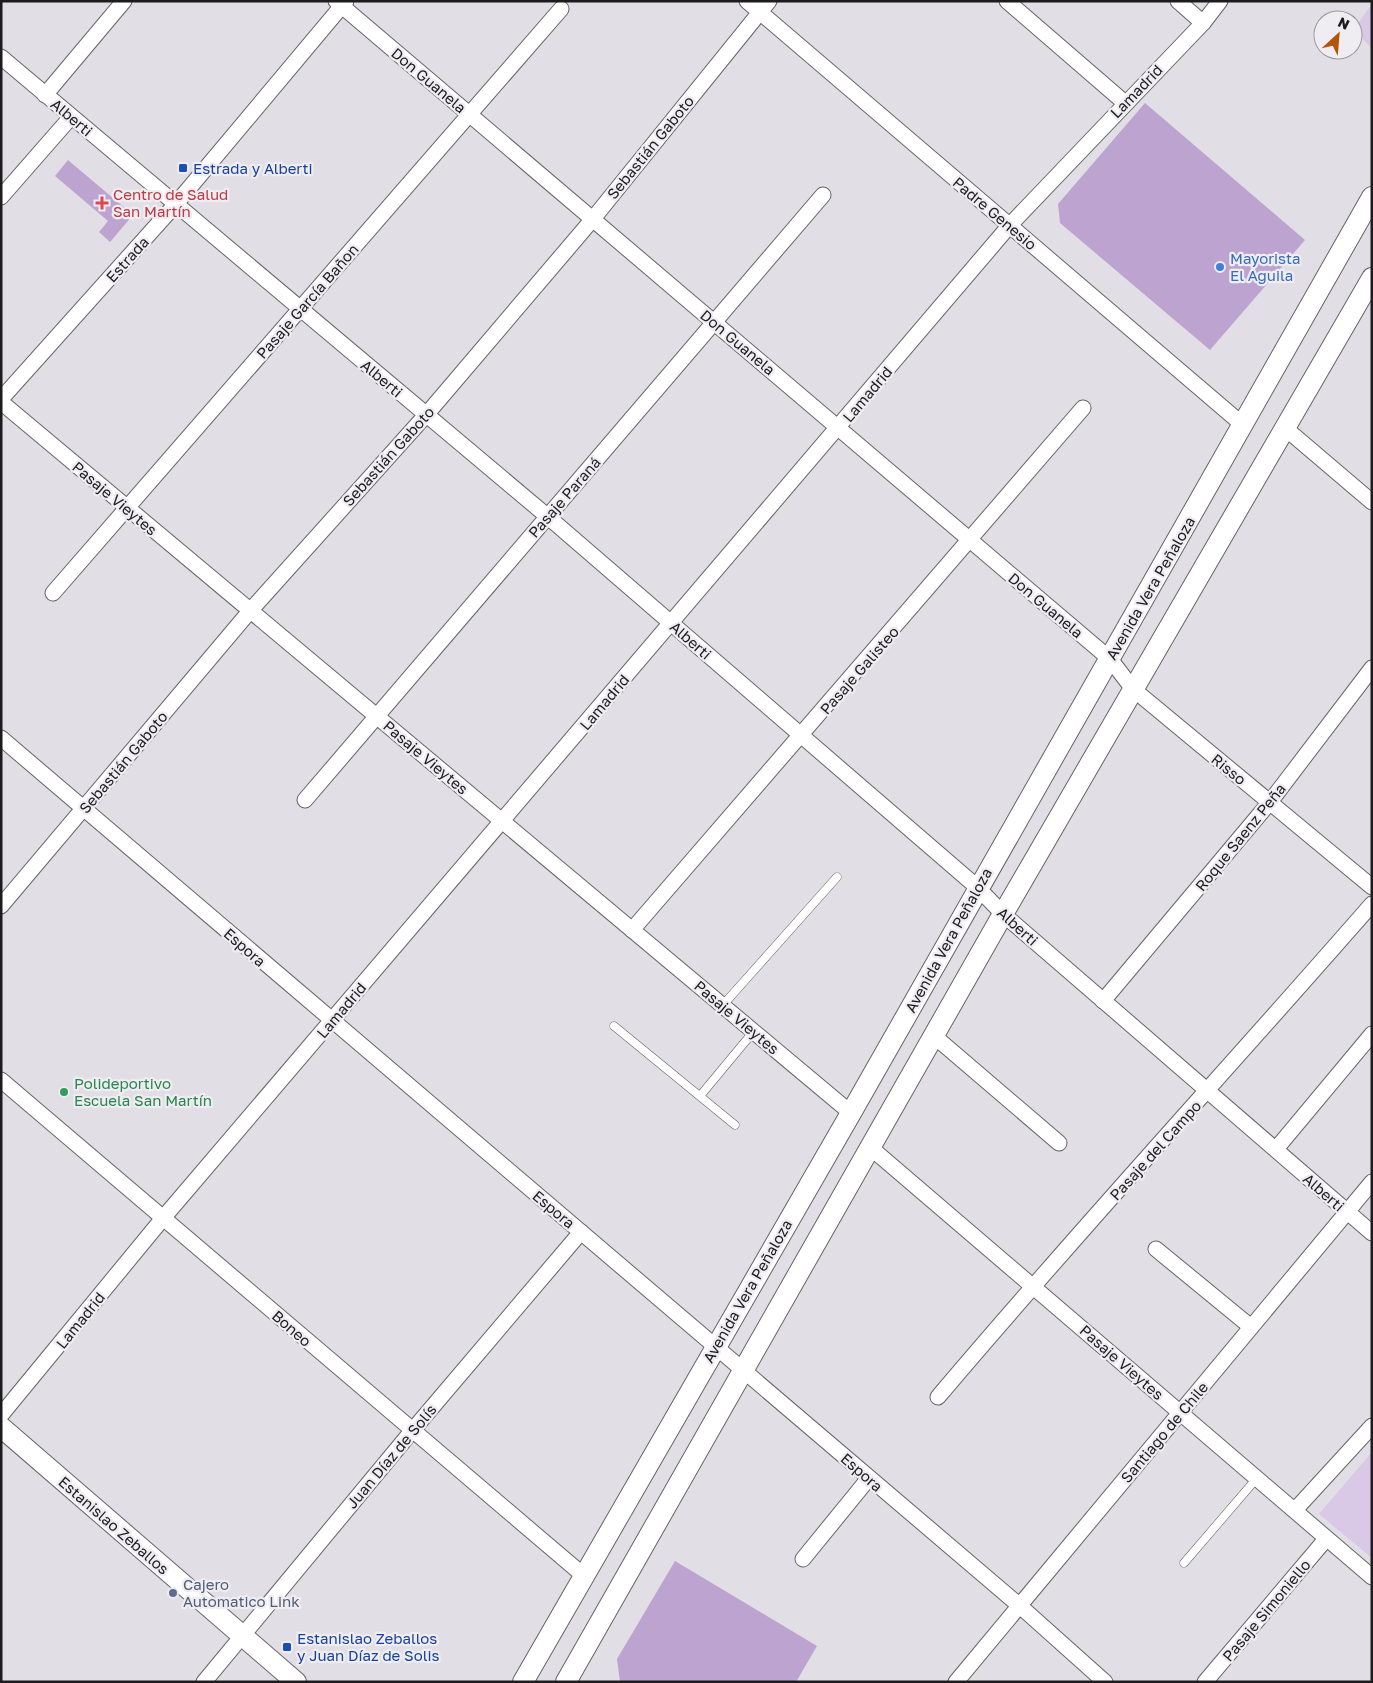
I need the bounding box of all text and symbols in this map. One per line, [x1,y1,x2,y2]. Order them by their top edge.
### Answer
north arrow [1313,10,1363,60]
text: N [1335,13,1352,33]
street label: Don Guanela [388,44,470,116]
street label: Lamadrid [1106,61,1166,121]
street label: Sebastián Gaboto [603,92,697,202]
street label: Alberti [48,94,96,140]
place label: Estrada y Alberti [193,159,313,177]
marker: Estrada y Alberti [177,162,189,174]
street label: Padre Genesio [949,173,1041,253]
place label: Centro de Salud San Martín [113,185,228,220]
marker: Centro de Salud San Martín [95,196,109,210]
street label: Estrada [102,233,152,285]
street label: Pasaje García Bañon [252,240,362,362]
place label: Mayorista El Aguila [1230,249,1300,284]
marker: Mayorista El Aguila [1214,261,1226,273]
street label: Don Guanela [697,306,779,378]
street label: Alberti [358,355,406,401]
street label: Lamadrid [838,362,896,426]
street label: Sebastián Gaboto [339,403,437,509]
street label: Pasaje Paraná [524,453,604,541]
street label: Pasaje Vieytes [69,457,161,539]
street label: Avenida Vera Peñaloza [1102,513,1198,663]
street label: Don Guanela [1005,569,1087,641]
street label: Alberti [667,617,715,663]
street label: Pasaje Galisteo [816,622,902,718]
street label: Lamadrid [575,670,633,734]
street label: Sebastián Gaboto [75,707,171,817]
street label: Pasaje Vieytes [380,716,472,798]
street label: Risso [1208,750,1250,788]
street label: Roque Saenz Peña [1191,780,1289,894]
street label: Avenida Vera Peñaloza [901,865,995,1015]
street label: Alberti [994,903,1042,949]
street label: Espora [220,924,270,970]
street label: Pasaje Vieytes [691,976,783,1058]
street label: Lamadrid [312,978,370,1042]
place label: Polideportivo Escuela San Martín [74,1074,212,1109]
marker: Polideportivo Escuela San Martín [58,1086,70,1098]
street label: Pasaje del Campo [1106,1097,1204,1203]
street label: Alberti [1300,1169,1348,1215]
street label: Espora [529,1186,579,1232]
street label: Avenida Vera Peñaloza [699,1216,795,1366]
street label: Lamadrid [52,1288,108,1352]
street label: Boneo [269,1306,315,1350]
street label: Pasaje Vieytes [1076,1321,1168,1403]
street label: Santiago de Chile [1117,1378,1212,1486]
street label: Juan Díaz de Solís [342,1400,440,1512]
street label: Espora [837,1449,887,1495]
street label: Estanislao Zeballos [55,1472,173,1578]
street label: Pasaje Simoniello [1218,1555,1314,1665]
place label: Cajero Automatico Link [183,1575,300,1610]
marker: Cajero Automatico Link [167,1587,179,1599]
place label: Estanislao Zeballos y Juan Díaz de Solis [297,1629,439,1664]
marker: Estanislao Zeballos y Juan Díaz de Solis [281,1641,293,1653]

